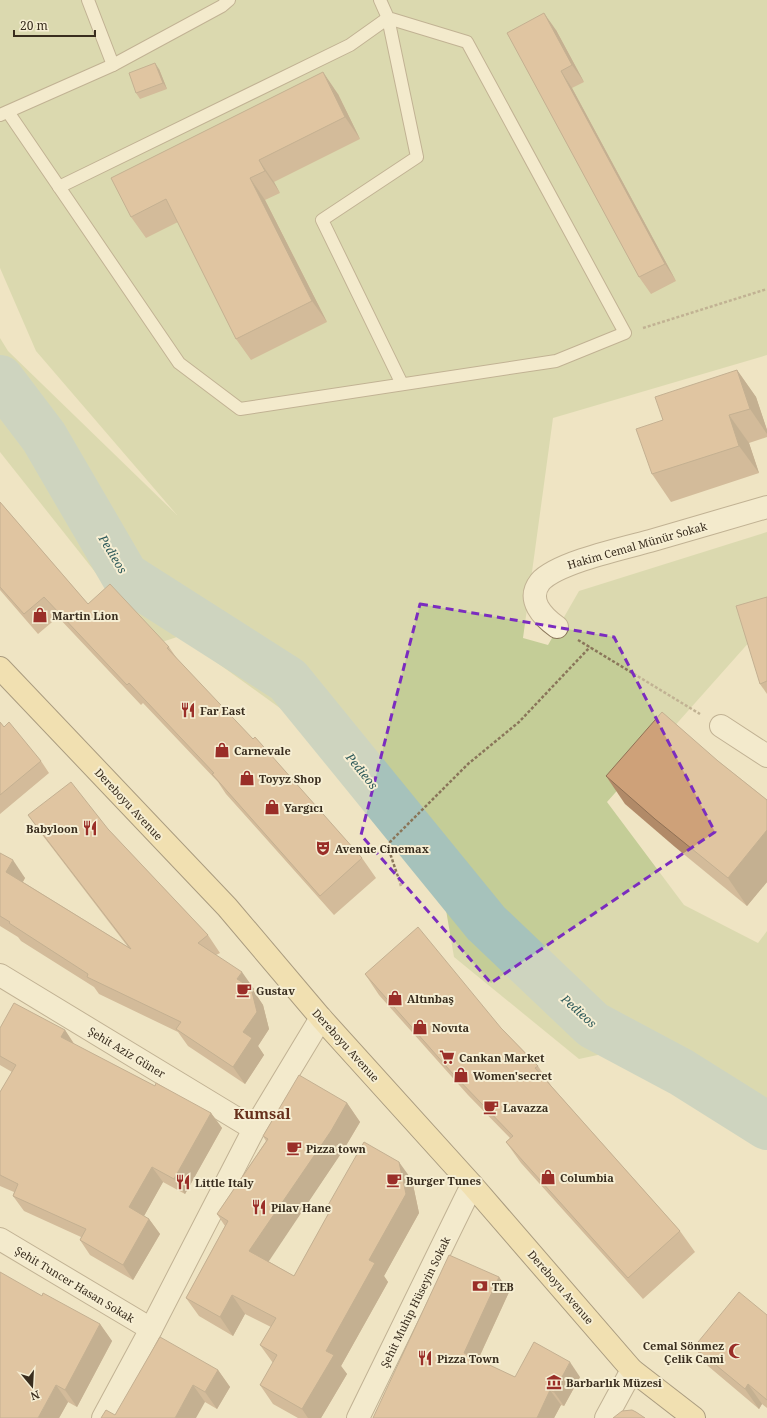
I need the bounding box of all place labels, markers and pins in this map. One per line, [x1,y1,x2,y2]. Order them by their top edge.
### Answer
shop icon: Martin Lion [31,606,49,624]
place label: Martin Lion [52,608,119,623]
restaurant icon: Far East [179,701,197,719]
place label: Far East [200,703,246,718]
shop icon: Carnevale [213,741,231,759]
place label: Carnevale [234,743,291,758]
shop icon: Toyyz Shop [238,769,256,787]
place label: Toyyz Shop [259,771,321,786]
shop icon: Yargıcı [263,798,281,816]
place label: Yargıcı [284,800,323,815]
restaurant icon: Babyloon [81,819,99,837]
place label: Babyloon [26,821,79,836]
theatre icon: Avenue Cinemax [314,839,332,857]
place label: Avenue Cinemax [335,841,430,856]
cafe icon: Gustav [235,981,253,999]
place label: Gustav [256,983,295,998]
shop icon: Altınbaş [386,989,404,1007]
place label: Altınbaş [407,991,454,1006]
shop icon: Novıta [411,1018,429,1036]
place label: Novıta [432,1020,469,1035]
supermarket icon: Cankan Market [438,1048,456,1066]
place label: Cankan Market [459,1050,545,1065]
shop icon: Women'secret [452,1066,470,1084]
place label: Women'secret [473,1068,552,1083]
cafe icon: Lavazza [482,1098,500,1116]
place label: Lavazza [503,1100,549,1115]
cafe icon: Pizza town [285,1139,303,1157]
place label: Pizza town [306,1141,367,1156]
shop icon: Columbia [539,1168,557,1186]
place label: Columbia [560,1170,614,1185]
cafe icon: Burger Tunes [385,1171,403,1189]
restaurant icon: Little Italy [174,1173,192,1191]
place label: Burger Tunes [406,1173,481,1188]
place label: Little Italy [195,1175,254,1190]
restaurant icon: Pilav Hane [250,1198,268,1216]
place label: Pilav Hane [271,1200,331,1215]
bank icon: TEB [471,1277,489,1295]
place label: TEB [492,1279,514,1294]
place label: Cemal Sönmez Çelik Cami [643,1338,724,1366]
mosque icon: Cemal Sönmez Çelik Cami [727,1342,745,1360]
restaurant icon: Pizza Town [416,1349,434,1367]
place label: Pizza Town [437,1351,500,1366]
museum icon: Barbarlık Müzesi [545,1373,563,1391]
place label: Barbarlık Müzesi [566,1375,662,1390]

